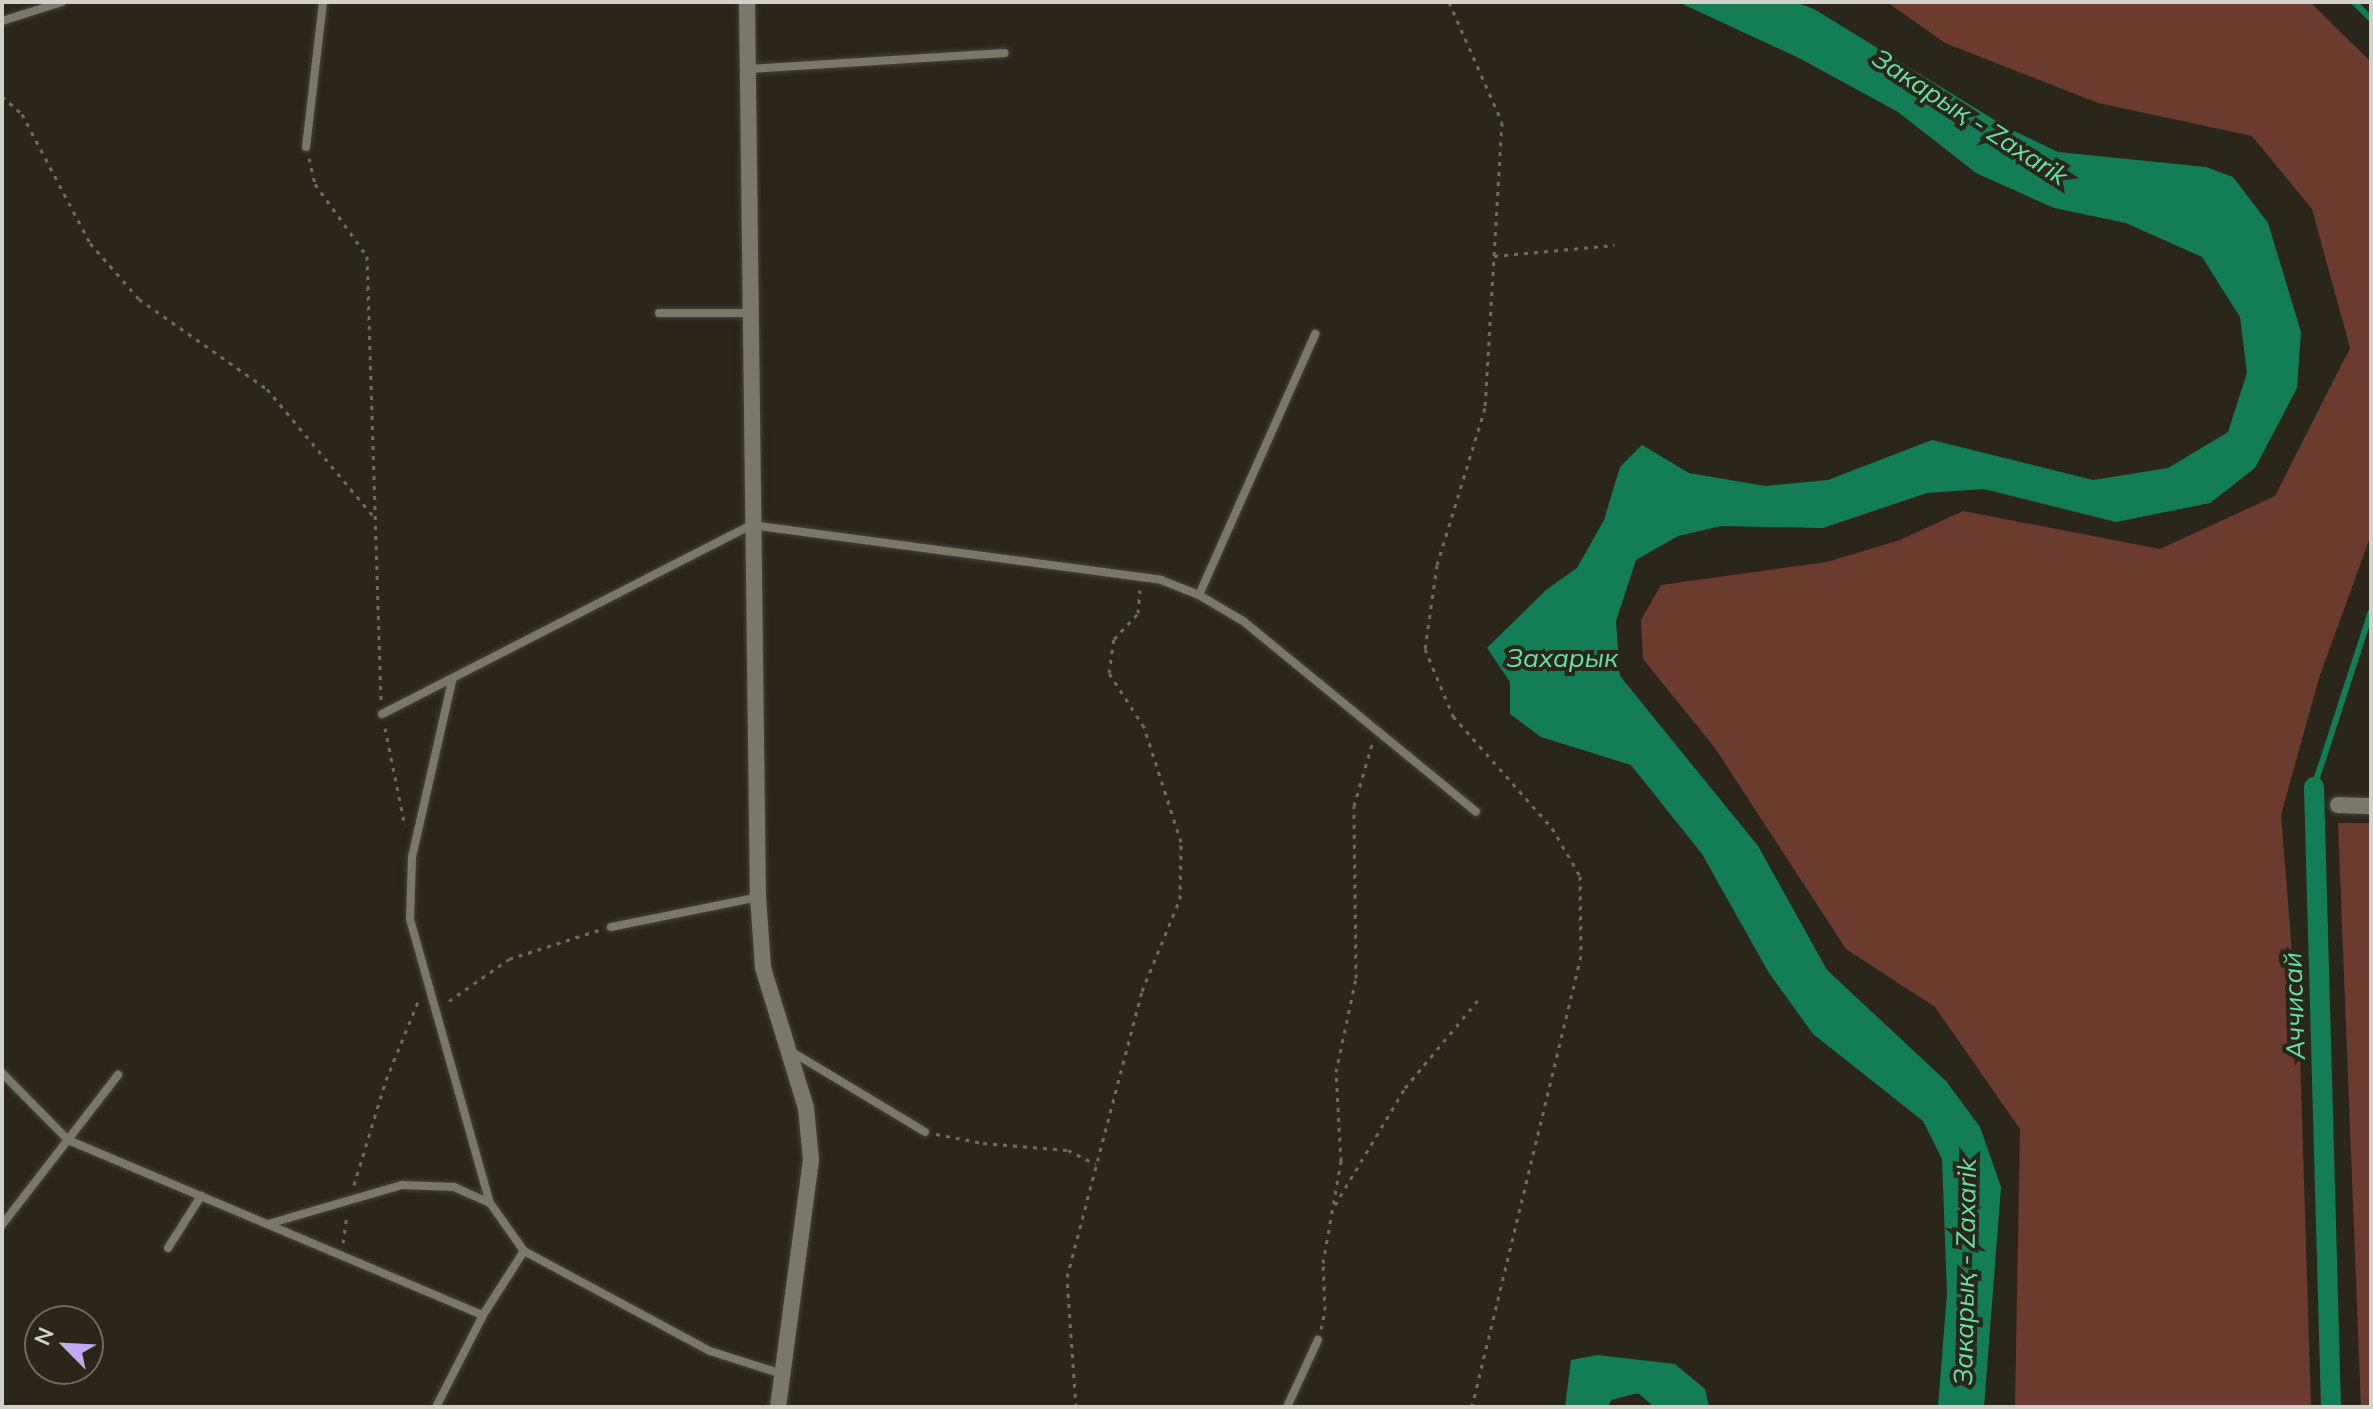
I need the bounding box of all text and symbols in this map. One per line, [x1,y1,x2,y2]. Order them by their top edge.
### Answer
water label: Закарық - Zaxarik [1866,42,2074,192]
water label: Захарык [1506,642,1618,674]
water label: Аччисай [2277,952,2311,1060]
water label: Закарық - Zaxarik [1947,1158,1983,1386]
north arrow [24,1305,104,1385]
text: N [28,1323,60,1349]

